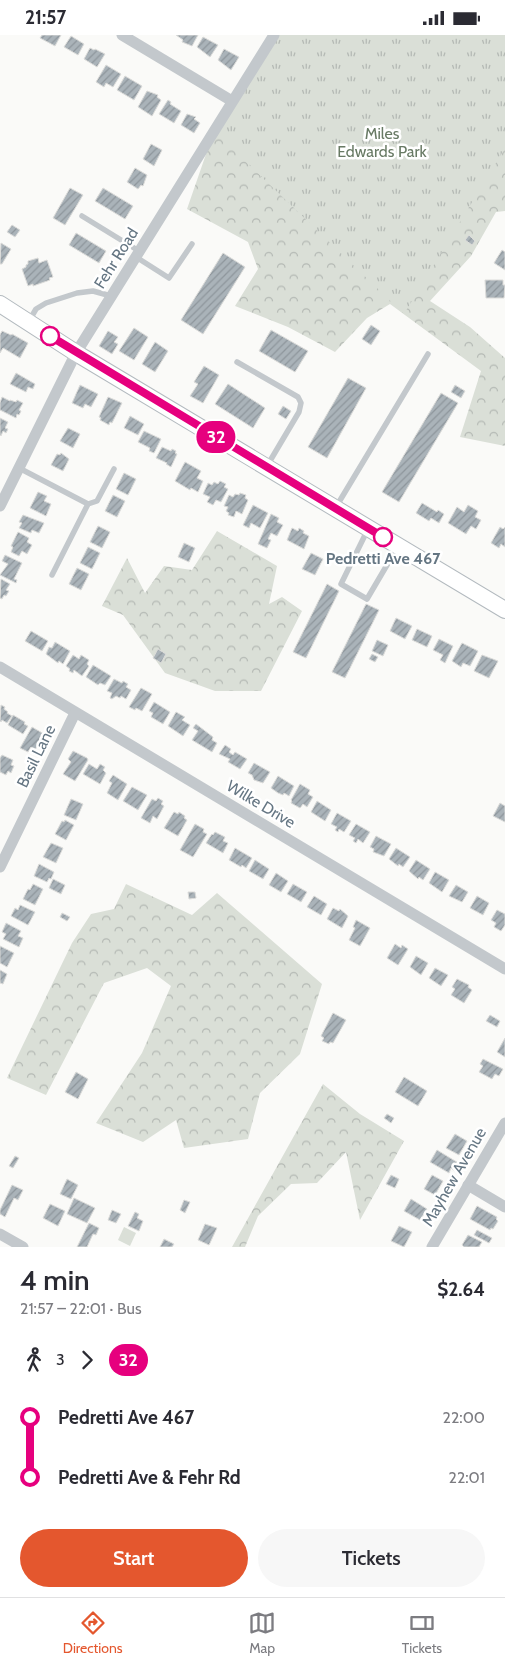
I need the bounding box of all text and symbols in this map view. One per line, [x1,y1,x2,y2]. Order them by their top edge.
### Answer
text: 21:57 [25,6,66,29]
park label: Miles Edwards Park [337,124,428,161]
street label: Fehr Road [90,224,142,292]
unlabelled marker [40,326,60,346]
line badge: 32 [194,421,238,453]
text: 32 [206,426,226,448]
marker: Pedretti Ave 467 [373,527,393,547]
place label: Pedretti Ave 467 [326,549,441,568]
street label: Basil Lane [13,722,59,790]
street label: Wilke Drive [223,776,299,832]
street label: Mayhew Avenue [418,1124,490,1230]
text: 4 min [20,1263,90,1297]
text: $2.64 [437,1278,485,1301]
text: 21:57 – 22:01 · Bus [20,1299,142,1318]
icon: walk [20,1346,48,1374]
icon: forward [73,1346,101,1374]
text: 32 [119,1349,138,1371]
text: 3 [56,1350,65,1369]
text: Pedretti Ave 467 [58,1406,194,1429]
text: 22:00 [443,1408,485,1427]
text: Pedretti Ave & Fehr Rd [58,1466,241,1489]
text: 22:01 [449,1468,485,1487]
button: Start [20,1529,248,1587]
button: Tickets [258,1529,485,1587]
tab: Directions [63,1609,123,1657]
tab: Map [248,1609,276,1657]
tab: Tickets [402,1609,442,1657]

